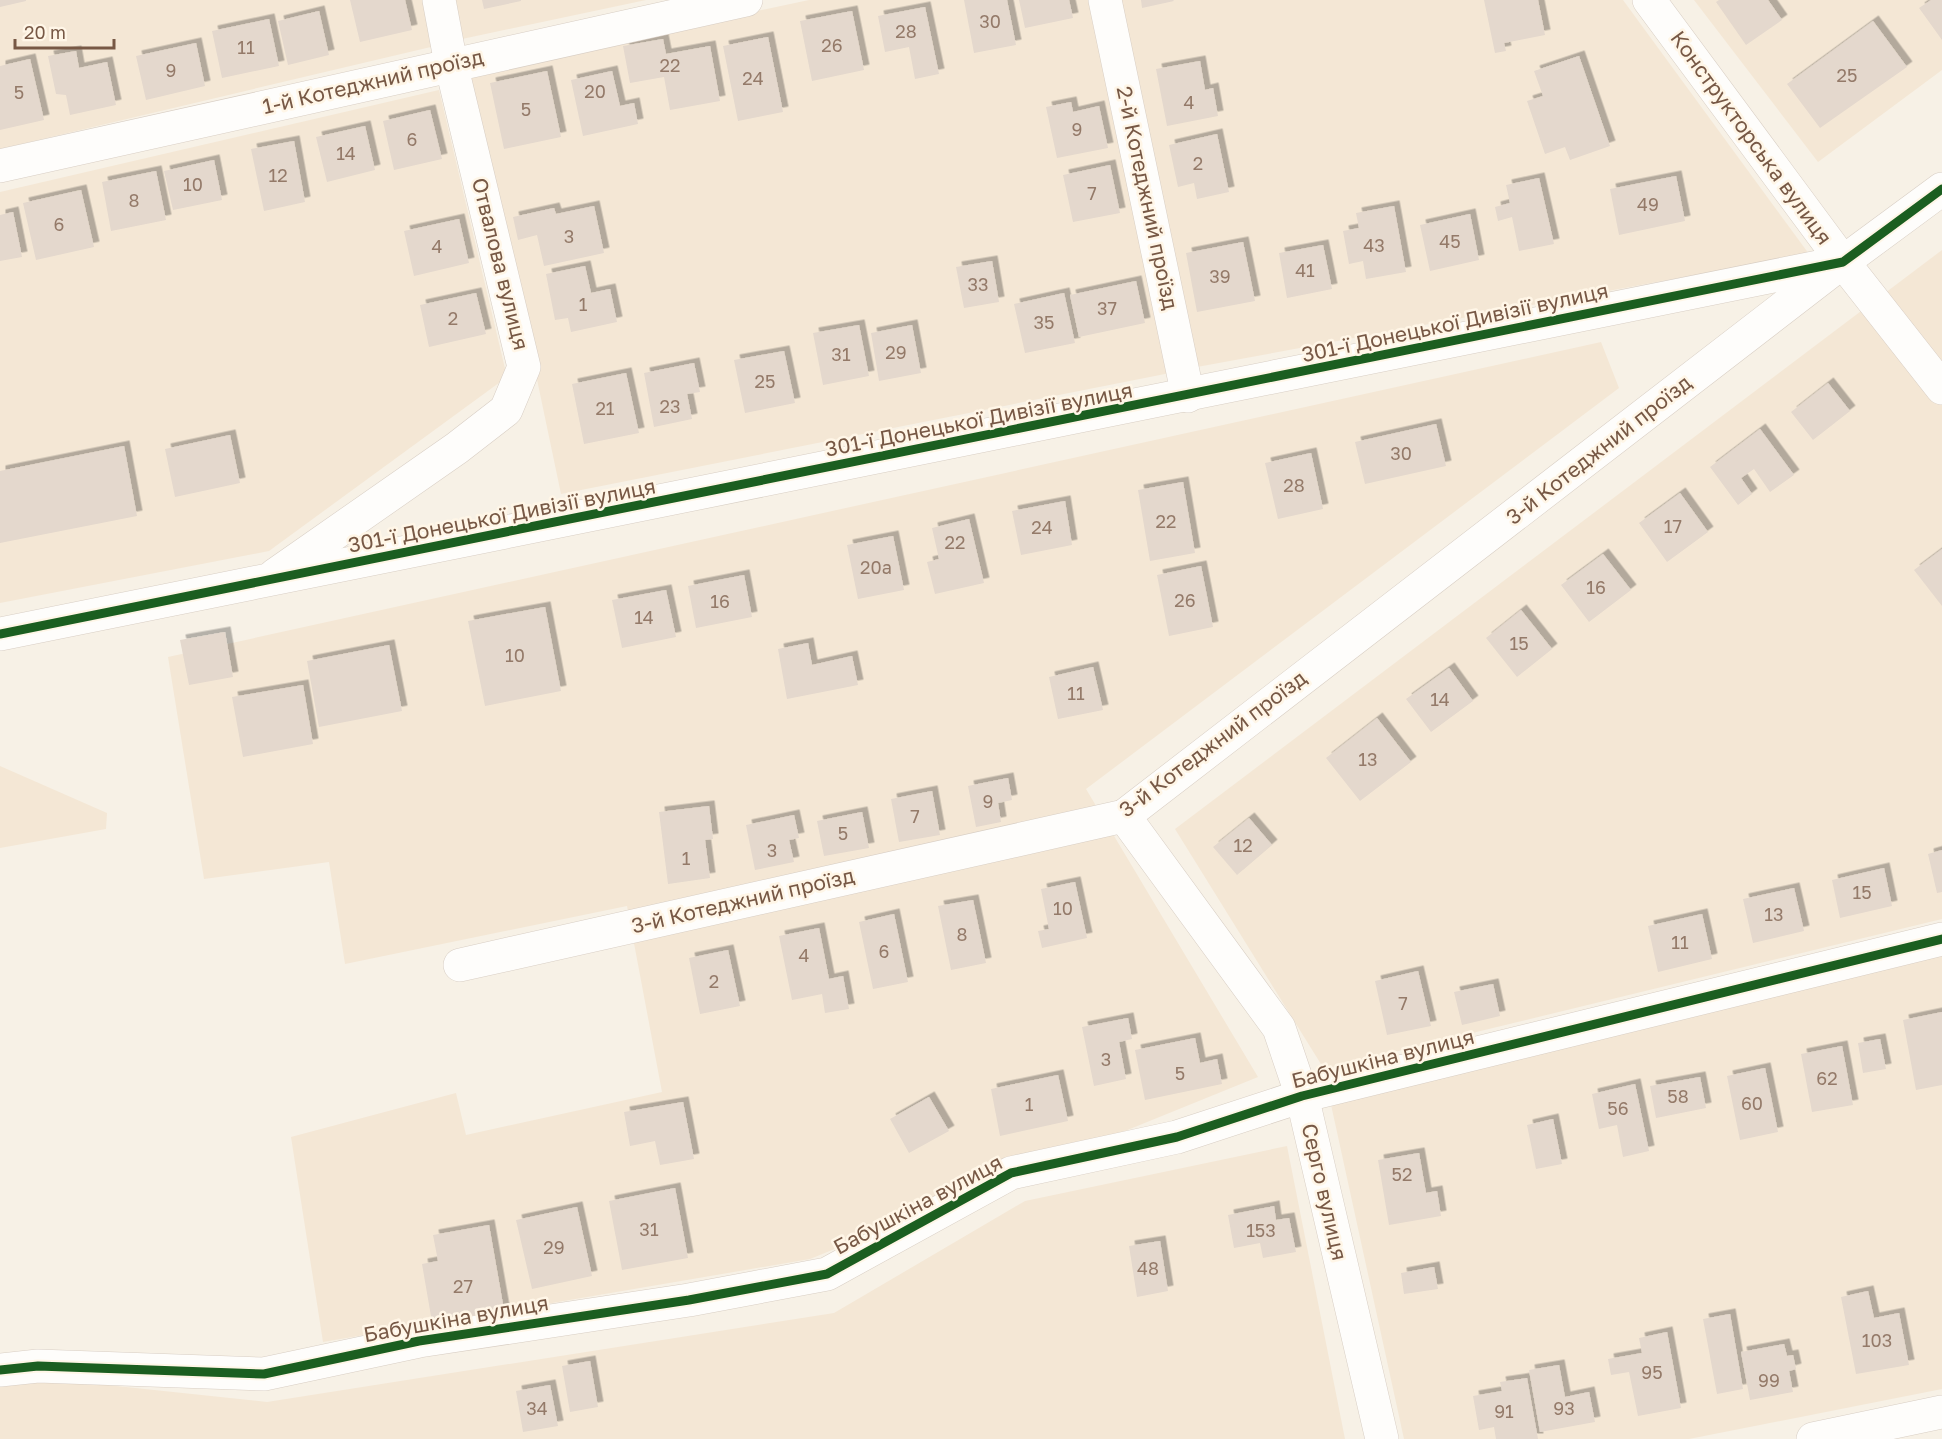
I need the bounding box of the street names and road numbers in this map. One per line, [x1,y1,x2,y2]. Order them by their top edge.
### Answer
street label: Конструкторська вулиця [1665,25,1838,249]
street label: 1-й Котеджний проїзд [260,43,486,119]
street label: 2-й Котеджний проїзд [1112,84,1184,312]
street label: Отвалова вулиця [467,175,535,353]
street label: 301-ї Донецької Дивізії вулиця [1299,277,1610,367]
street label: 3-й Котеджний проїзд [1501,369,1696,530]
street label: 301-ї Донецької Дивізії вулиця [823,376,1135,462]
street label: 301-ї Донецької Дивізії вулиця [346,472,658,558]
street label: 3-й Котеджний проїзд [1114,664,1311,822]
street label: 3-й Котеджний проїзд [629,862,857,938]
street label: Бабушкіна вулиця [1289,1023,1477,1093]
street label: Серго вулиця [1297,1121,1353,1263]
street label: Бабушкіна вулиця [829,1149,1006,1260]
street label: Бабушкіна вулиця [361,1289,550,1347]

